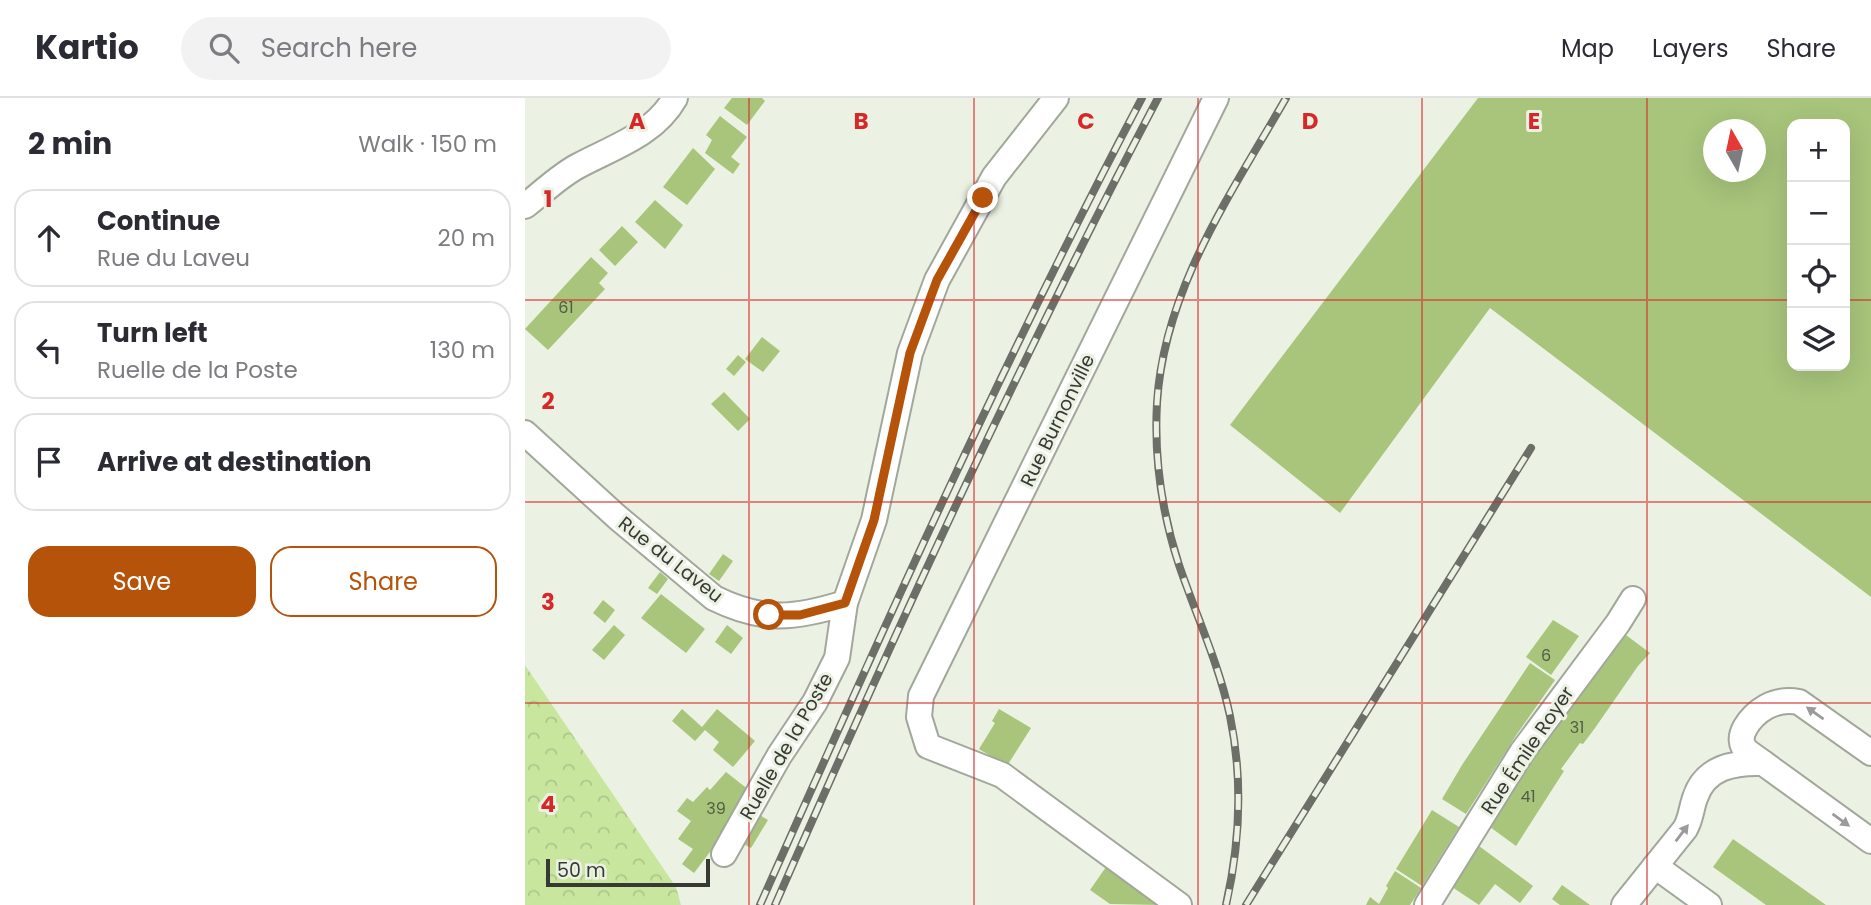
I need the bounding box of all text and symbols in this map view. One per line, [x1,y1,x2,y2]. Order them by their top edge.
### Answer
search box [181,17,671,80]
text: Kartio [35,24,139,71]
icon: search [205,29,243,67]
text: Search here [261,30,417,66]
text: Map [1561,32,1614,65]
text: Layers [1652,32,1728,65]
text: Share [1766,32,1836,65]
text: A [629,105,646,137]
text: B [853,105,869,137]
text: C [1077,105,1095,137]
text: D [1302,105,1318,137]
text: E [1528,105,1540,137]
north arrow [1703,119,1766,182]
map controls [1787,119,1850,371]
button: + [1787,119,1850,182]
text: 2 min [28,122,112,165]
text: Walk · 150 m [358,128,497,160]
route end [967,182,998,213]
button: − [1787,182,1850,245]
text: 1 [544,183,552,215]
text: Continue [97,203,220,239]
icon: ahead [30,219,68,257]
text: 20 m [437,222,495,254]
text: Rue du Laveu [97,242,250,274]
button: locate [1787,245,1850,308]
house number: 61 [558,296,574,319]
button: layers [1787,308,1850,371]
text: Turn left [97,315,208,351]
icon: left [30,331,68,369]
text: 130 m [430,334,495,366]
street label: Rue Burnonville [1014,349,1101,491]
text: Ruelle de la Poste [97,354,298,386]
text: 2 [541,385,555,417]
icon: arrive [30,443,68,481]
text: Arrive at destination [97,444,372,480]
street label: Rue du Laveu [613,510,729,609]
button: Save [28,546,256,617]
button: Share [270,546,497,617]
text: 3 [541,586,555,618]
route start [753,599,784,630]
house number: 6 [1541,644,1551,667]
street label: Ruelle de la Poste [733,668,840,825]
street label: Rue Émile Royer [1474,681,1580,820]
one-way arrow [1806,706,1825,720]
house number: 31 [1570,716,1584,739]
house number: 41 [1520,785,1536,808]
text: 4 [540,788,556,820]
house number: 39 [706,797,726,820]
one-way arrow [1832,813,1850,827]
one-way arrow [1674,824,1689,842]
scale bar [546,856,711,888]
text: 50 m [557,857,606,884]

